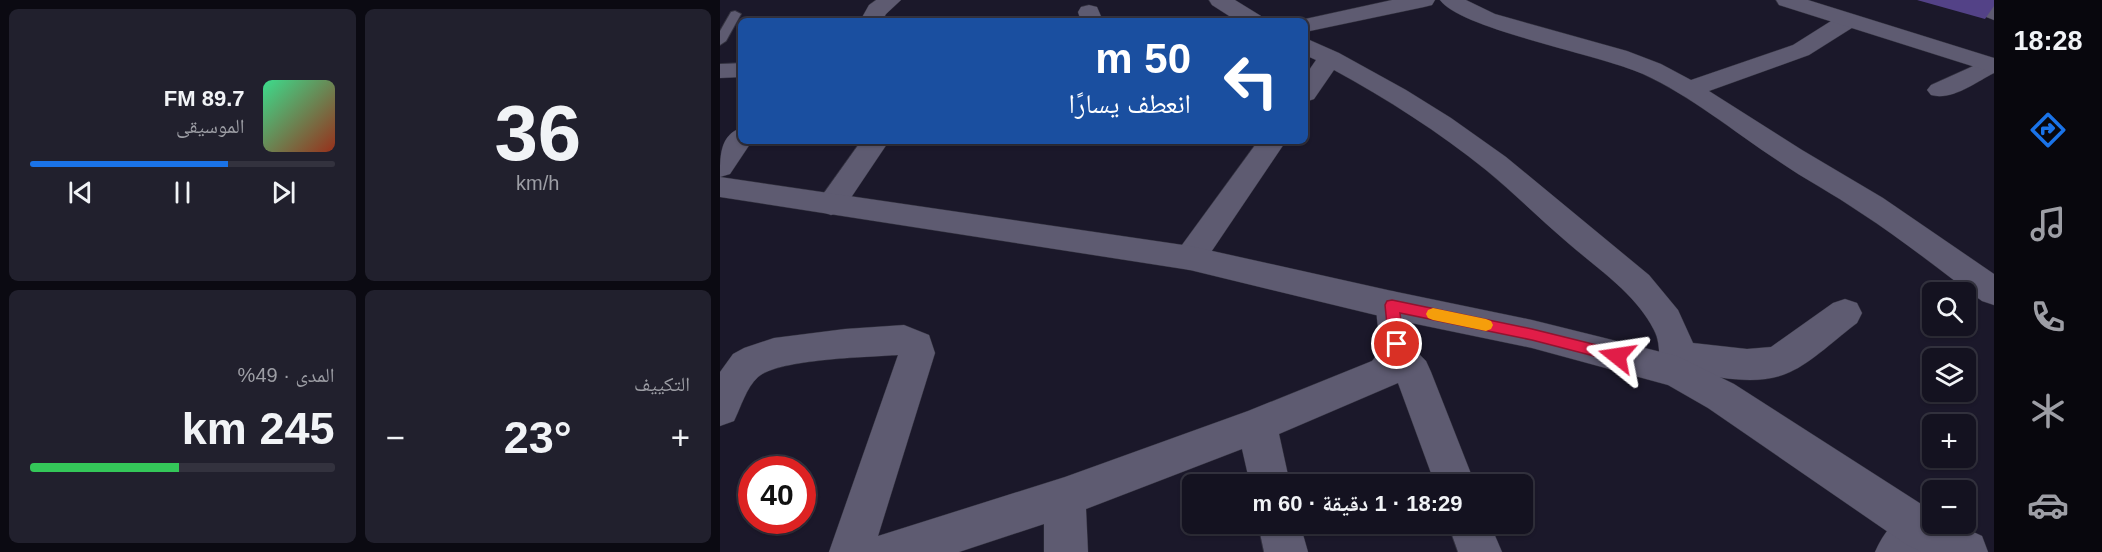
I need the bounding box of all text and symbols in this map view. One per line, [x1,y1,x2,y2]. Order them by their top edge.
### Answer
text: 18:28 [2013,26,2083,56]
text: 50 m [1095,35,1191,82]
icon: left [1212,42,1290,120]
text: 89.7 FM [164,86,245,111]
text: 36 [494,89,581,177]
text: انعطف يسارًا [1069,89,1191,119]
icon: directions [2027,109,2069,151]
text: الموسيقى [176,115,245,137]
text: km/h [516,172,559,194]
icon: previous [64,176,97,209]
icon: pause [166,176,199,209]
icon: next [267,176,300,209]
icon: music [2027,203,2069,245]
map controls [1922,282,1976,534]
button: search [1922,282,1976,336]
icon: phone [2027,296,2069,338]
pin [1371,318,1422,369]
position arrow [1585,324,1649,388]
icon: arrive [1380,327,1413,360]
button: layers [1922,348,1976,402]
text: المدى · 49% [238,364,335,386]
text: التكييف [634,373,690,395]
icon: climate [2027,390,2069,432]
text: 245 km [182,403,335,454]
text: 23° [504,412,572,463]
button: + [1922,414,1976,468]
text: − [386,419,405,456]
text: + [671,419,690,456]
speed limit sign: 40 [738,456,816,534]
button: − [1922,480,1976,534]
icon: car [2027,484,2069,526]
text: 18:29 · 1 دقيقة · 60 m [1252,491,1463,516]

